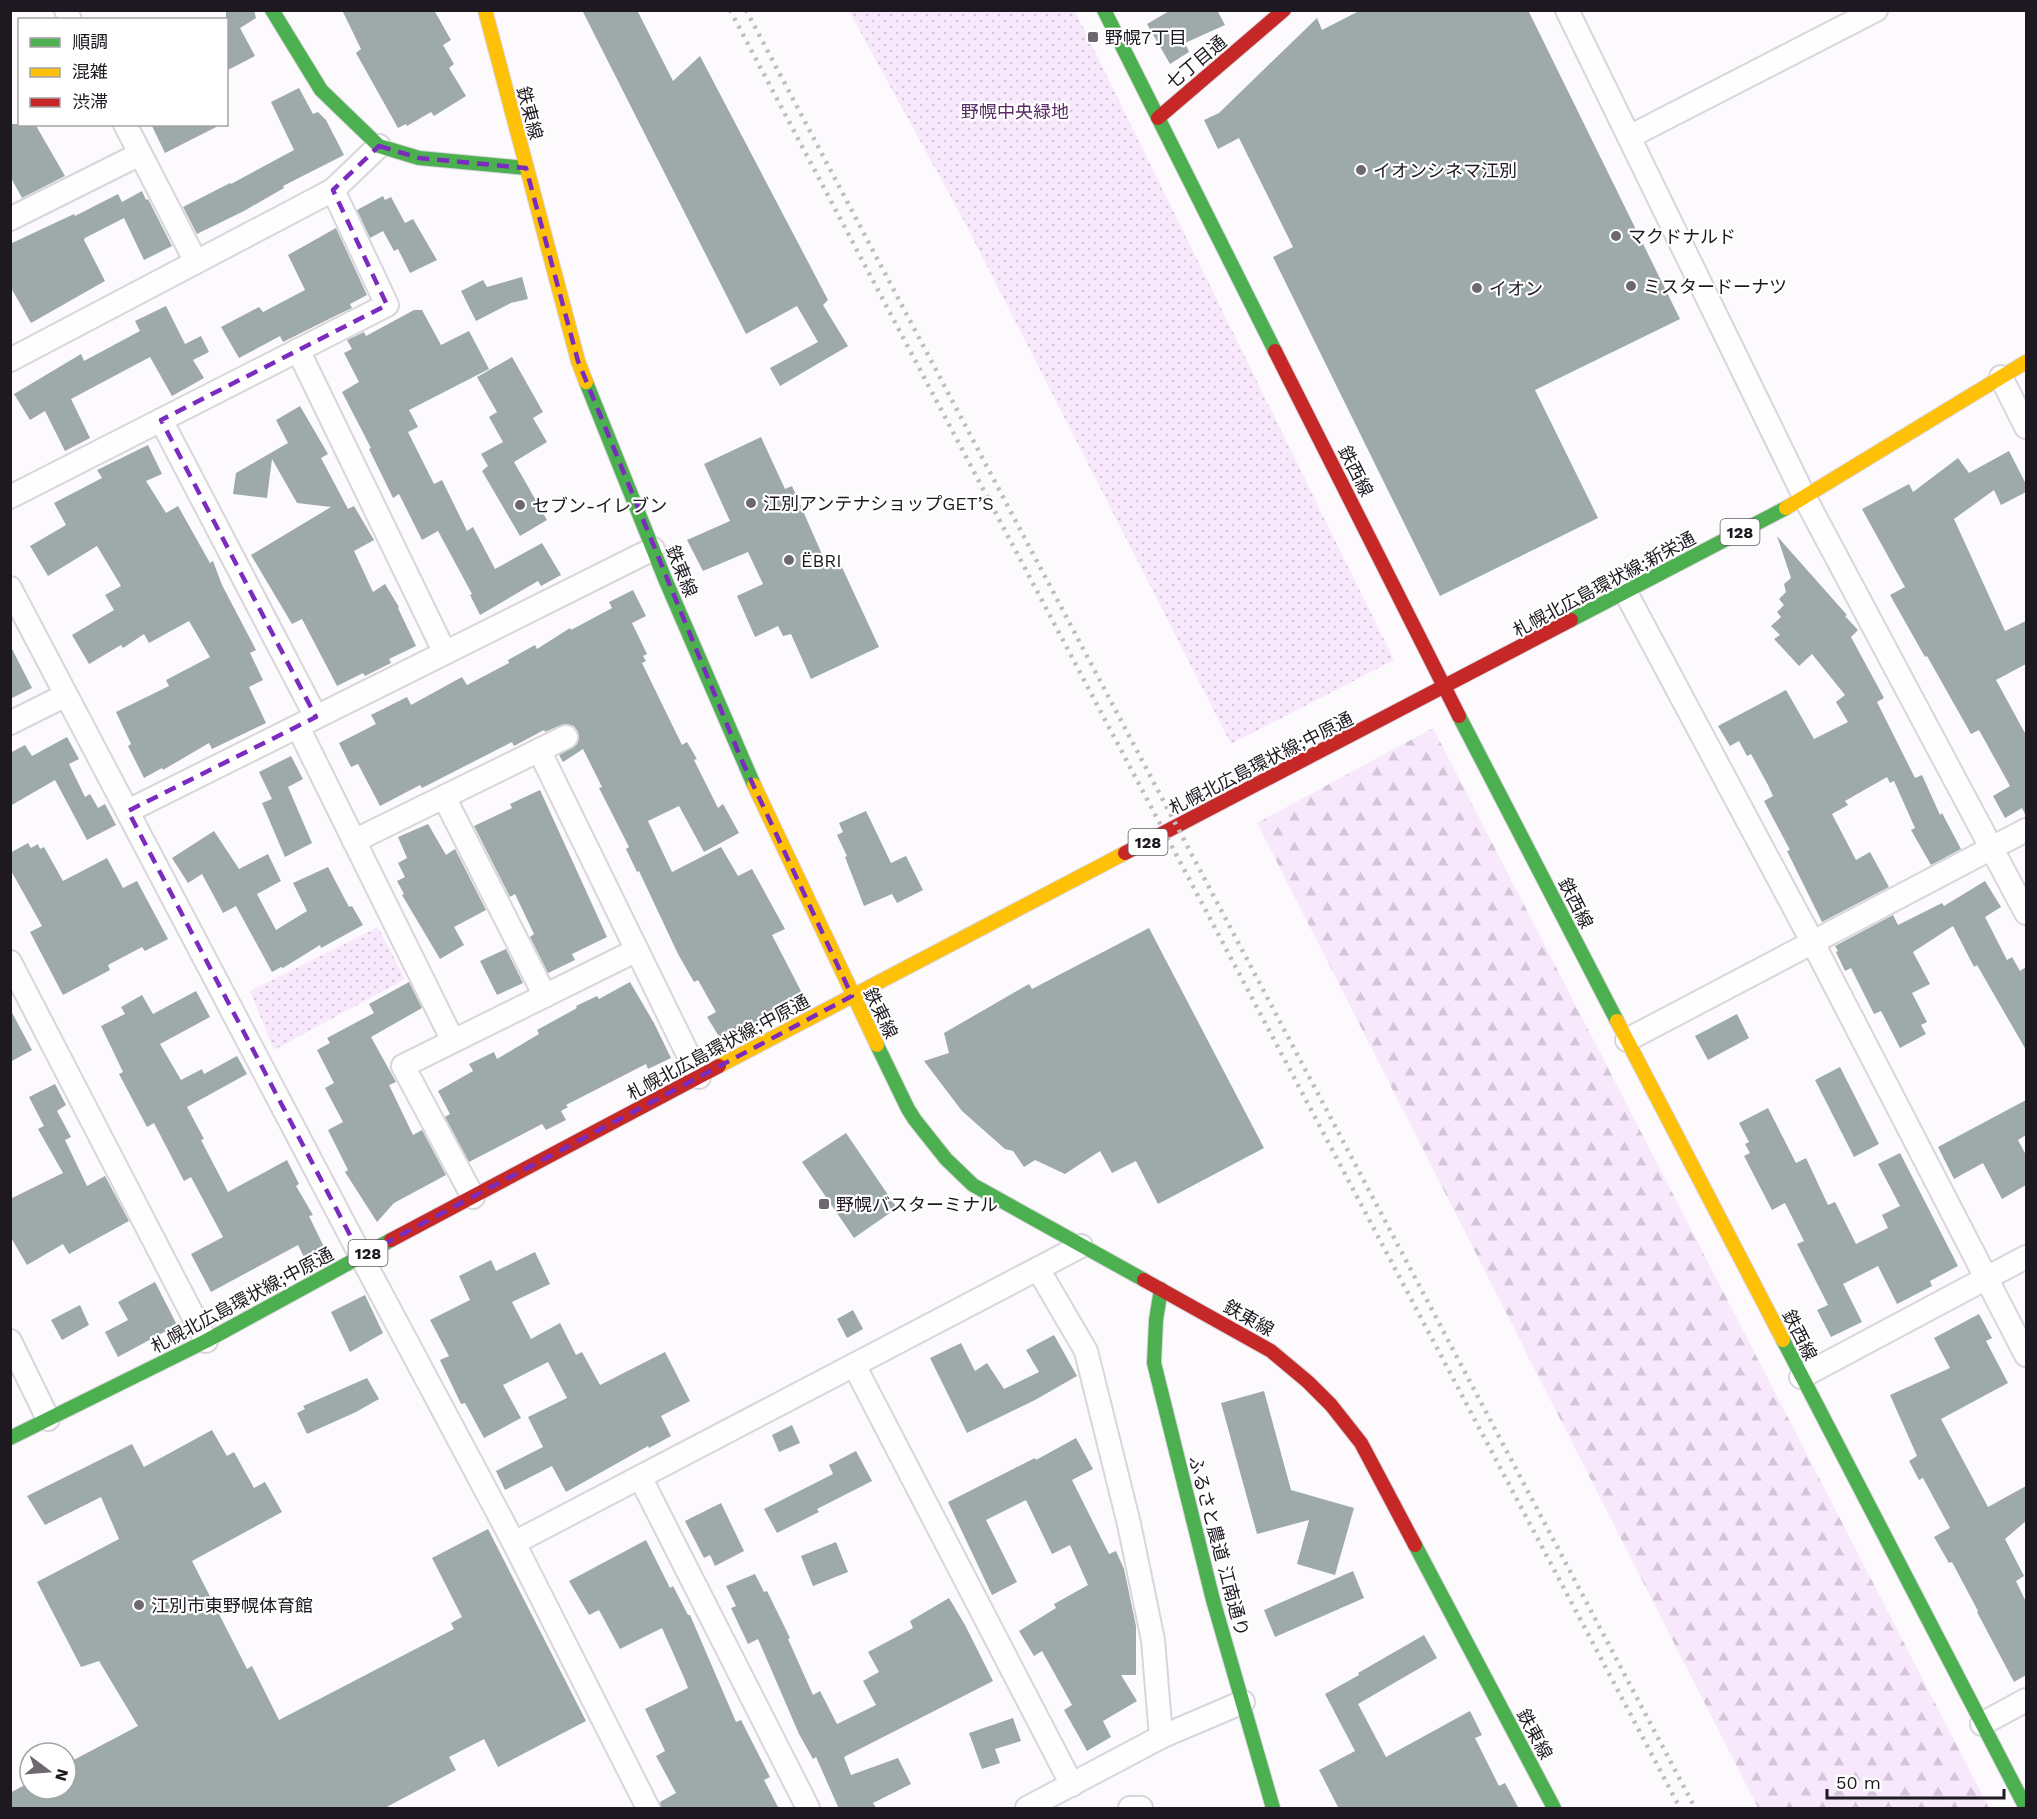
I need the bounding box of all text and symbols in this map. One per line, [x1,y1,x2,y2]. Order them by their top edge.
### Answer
legend [18,18,228,126]
place label: 野幌7丁目 [1105,27,1187,48]
marker: 野幌7丁目 [1086,30,1100,44]
text: 順調 [72,31,108,52]
street label: 七丁目通 [1162,31,1230,93]
text: 混雑 [72,61,108,82]
street label: 鉄東線 [513,84,547,142]
text: 渋滞 [72,91,108,112]
park label: 野幌中央緑地 [961,101,1069,122]
place label: イオンシネマ江別 [1373,160,1517,181]
marker: イオンシネマ江別 [1354,163,1368,177]
place label: マクドナルド [1628,226,1736,247]
marker: マクドナルド [1609,229,1623,243]
place label: ミスタードーナツ [1643,276,1787,297]
place label: イオン [1489,278,1543,299]
marker: ミスタードーナツ [1624,279,1638,293]
marker: イオン [1470,281,1484,295]
street label: 鉄西線 [1334,442,1378,500]
place label: 江別アンテナショップGET’S [763,493,994,514]
place label: セブン-イレブン [532,495,667,516]
marker: 江別アンテナショップGET’S [744,496,758,510]
marker: セブン-イレブン [513,498,527,512]
road number: 128 [1720,519,1760,545]
street label: 札幌北広島環状線;新栄通 [1509,527,1699,641]
street label: 鉄東線 [662,542,702,600]
place label: ËBRI [801,550,842,571]
marker: ËBRI [782,553,796,567]
street label: 札幌北広島環状線;中原通 [1166,707,1356,819]
road number: 128 [1128,829,1168,855]
street label: 鉄西線 [1554,874,1598,932]
street label: 鉄東線 [860,984,902,1042]
street label: 札幌北広島環状線;中原通 [623,990,813,1104]
place label: 野幌バスターミナル [836,1194,998,1215]
marker: 野幌バスターミナル [817,1197,831,1211]
road number: 128 [348,1240,388,1266]
street label: 札幌北広島環状線;中原通 [147,1243,337,1357]
street label: 鉄東線 [1220,1296,1278,1340]
street label: 鉄西線 [1778,1306,1822,1364]
street label: ふるさと農道 江南通り [1185,1453,1253,1639]
place label: 江別市東野幌体育館 [151,1595,313,1616]
marker: 江別市東野幌体育館 [132,1598,146,1612]
street label: 鉄東線 [1513,1705,1557,1763]
north arrow [18,1741,78,1801]
scale bar [1827,1762,2004,1800]
text: N [51,1767,73,1783]
text: 50 m [1836,1772,1881,1793]

